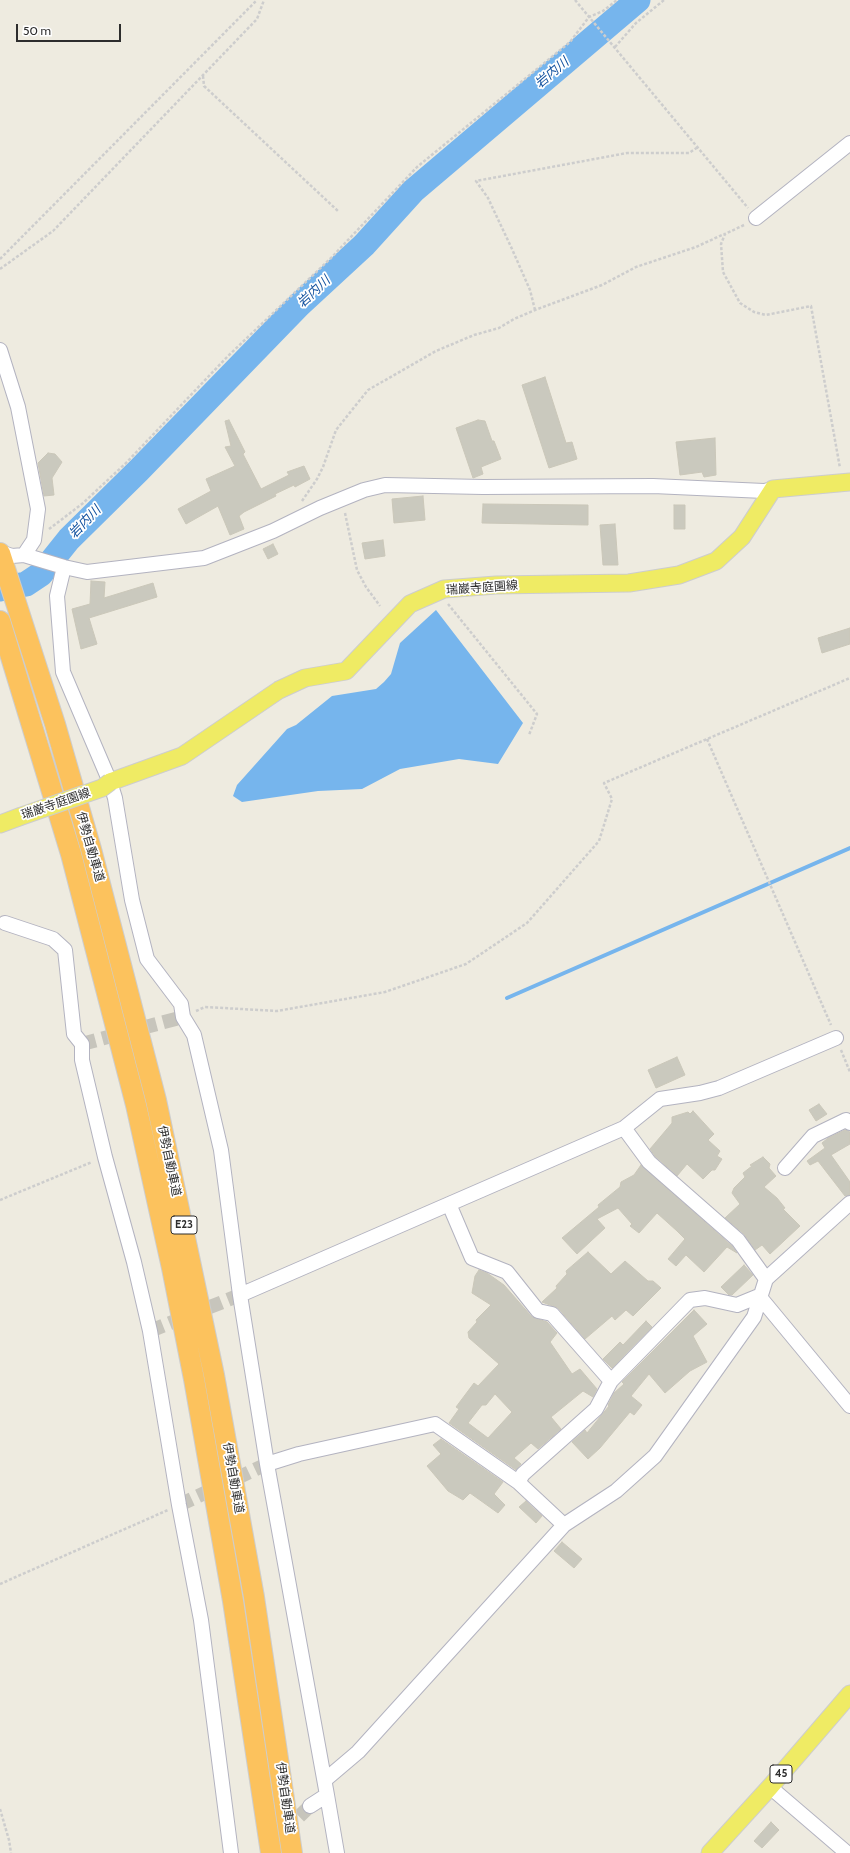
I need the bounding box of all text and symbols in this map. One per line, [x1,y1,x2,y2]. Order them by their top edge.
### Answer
scale bar [18,16,123,42]
text: 50 m [23,23,51,38]
water label: 岩内川 [532,54,572,92]
water label: 岩内川 [294,273,334,311]
water label: 岩内川 [66,503,104,541]
street label: 瑞巌寺庭園線 [446,578,518,598]
street label: 瑞厳寺庭園線 [20,785,92,823]
street label: 伊勢自動車道 [73,810,107,884]
street label: 伊勢自動車道 [154,1124,184,1198]
road number: E23 [171,1216,197,1234]
street label: 伊勢自動車道 [220,1441,246,1515]
street label: 伊勢自動車道 [273,1761,297,1835]
road number: 45 [770,1765,792,1783]

